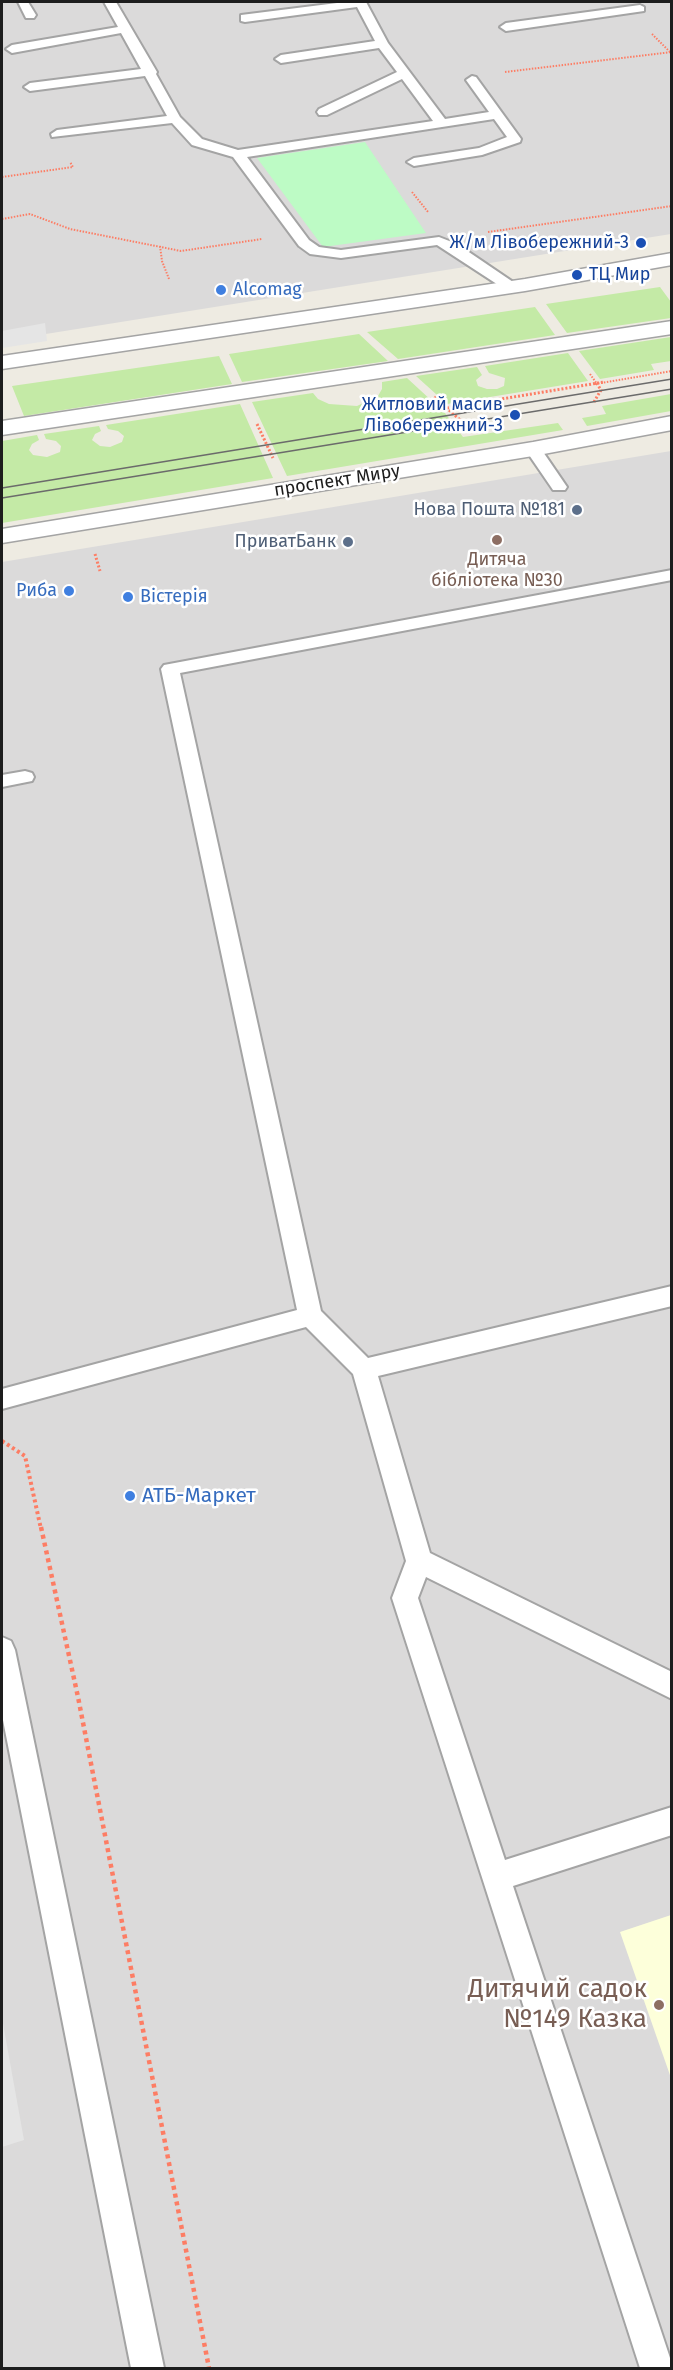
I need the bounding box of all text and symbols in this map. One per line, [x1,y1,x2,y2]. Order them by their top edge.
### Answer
place label: Ж/м Лівобережний-3 [450,232,629,254]
marker: Ж/м Лівобережний-3 [634,236,648,250]
place label: ТЦ Мир [589,264,651,286]
marker: ТЦ Мир [570,268,584,282]
place label: Alcomag [233,279,302,301]
marker: Alcomag [214,283,228,297]
place label: Житловий масив Лівобережний-3 [361,394,503,436]
marker: Житловий масив Лівобережний-3 [508,408,522,422]
street label: проспект Миру [272,460,402,502]
place label: Нова Пошта №181 [414,499,565,521]
marker: Нова Пошта №181 [570,503,584,517]
place label: ПриватБанк [235,531,336,553]
marker: Дитяча бібліотека №30 [490,533,504,547]
marker: ПриватБанк [341,535,355,549]
place label: Дитяча бібліотека №30 [431,549,563,592]
place label: Риба [16,580,57,602]
marker: Риба [62,584,76,598]
place label: Вістерія [140,586,208,608]
marker: Вістерія [121,590,135,604]
place label: АТБ-Маркет [142,1483,256,1509]
marker: АТБ-Маркет [123,1489,137,1503]
place label: Дитячий садок №149 Казка [468,1974,647,2036]
marker: Дитячий садок №149 Казка [652,1998,666,2012]

